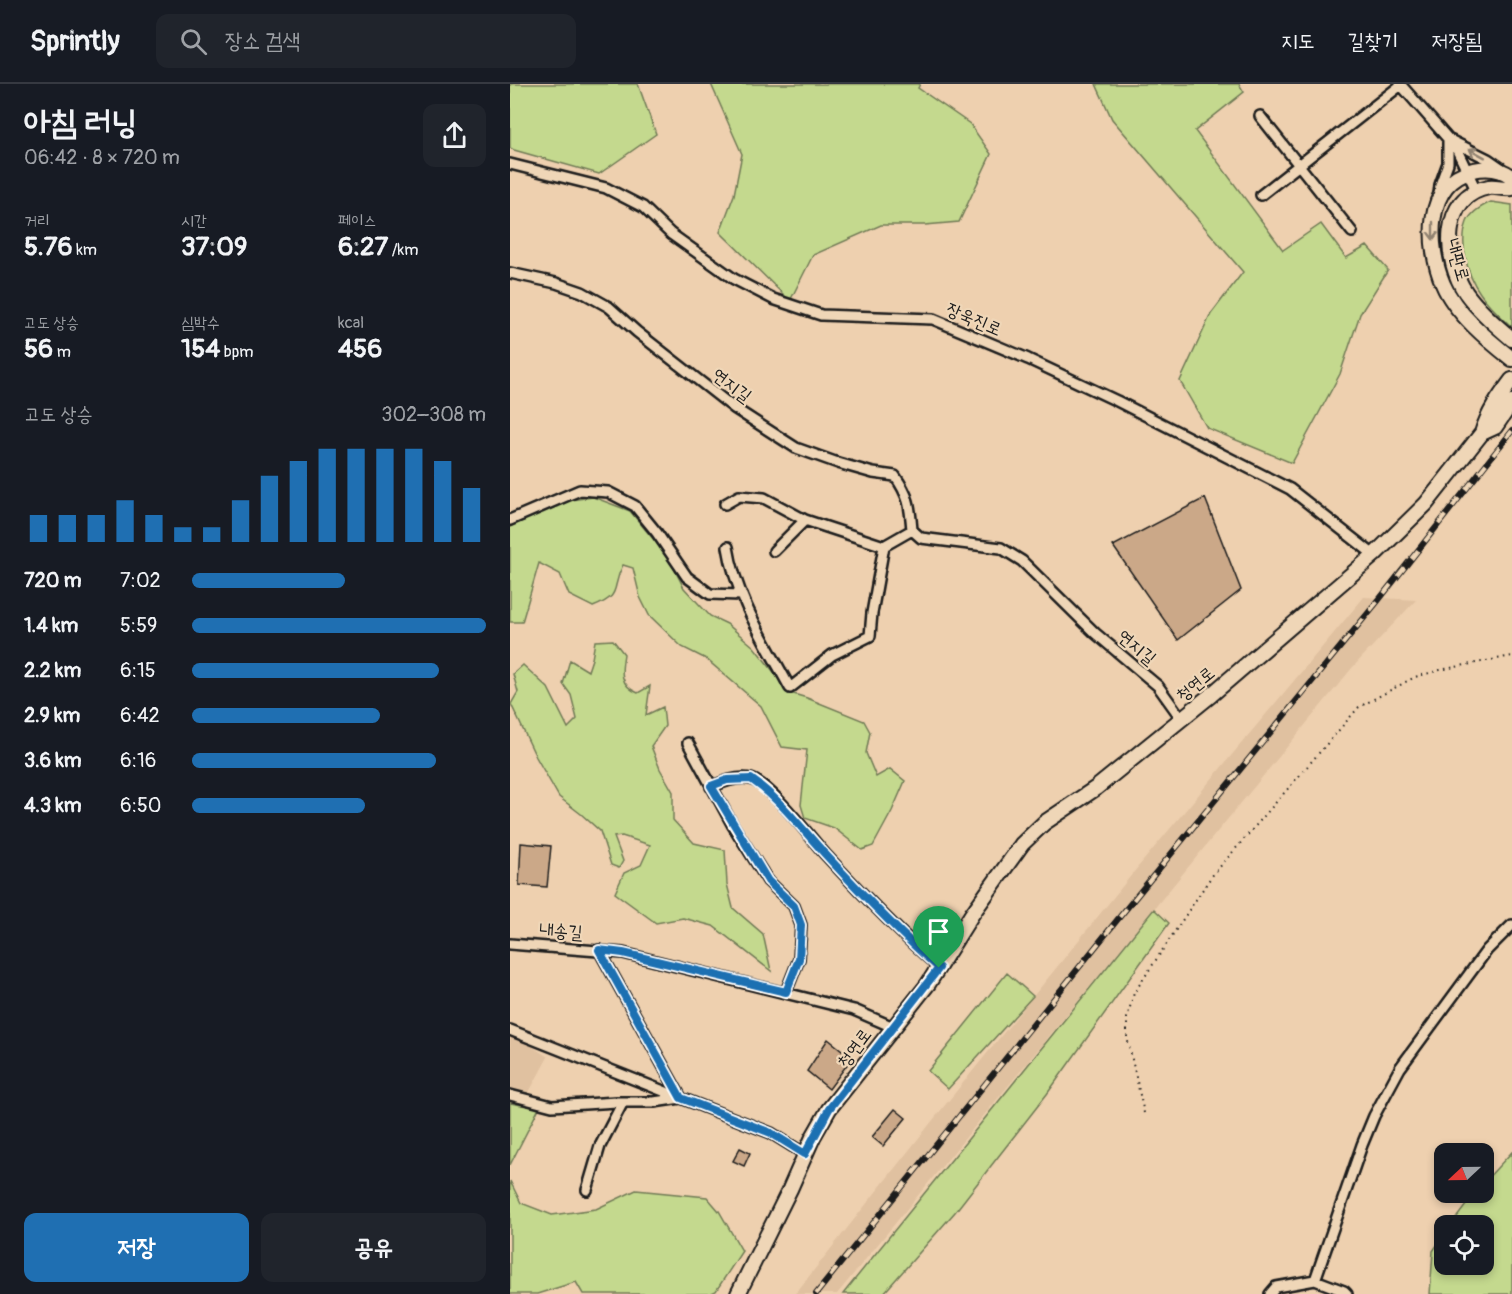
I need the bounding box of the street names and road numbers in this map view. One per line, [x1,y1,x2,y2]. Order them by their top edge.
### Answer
street label: 내판로 [1440,236,1475,284]
street label: 장욱진로 [943,298,1005,341]
street label: 연지길 [707,363,756,408]
street label: 연지길 [1113,625,1161,670]
street label: 청연로 [1171,662,1219,707]
street label: 내송길 [538,919,584,945]
street label: 청연로 [832,1024,877,1073]

